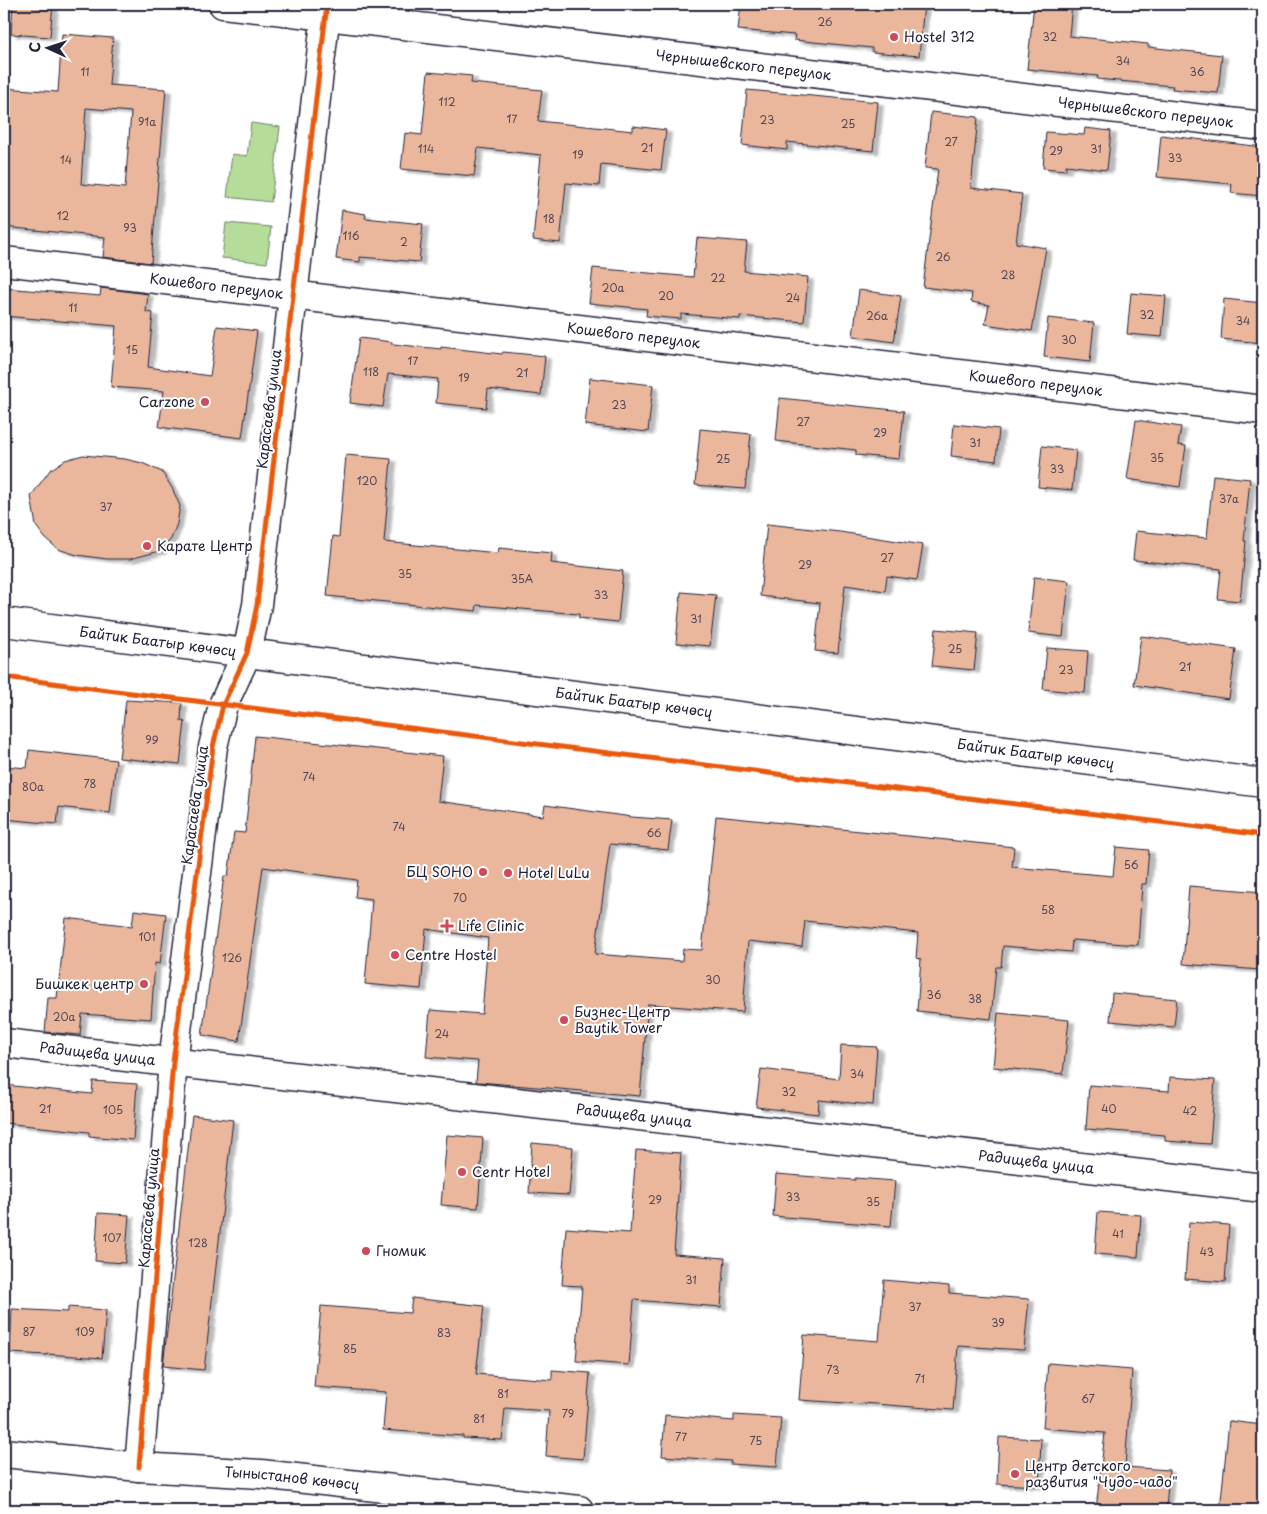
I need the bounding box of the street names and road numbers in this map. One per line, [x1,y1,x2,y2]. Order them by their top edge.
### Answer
street label: Чернышевского переулок [654,44,833,85]
street label: Чернышевского переулок [1057,91,1235,133]
street label: Кошевого переулок [149,267,285,304]
street label: Кошевого переулок [566,317,702,353]
street label: Карасаева улица [251,348,286,470]
street label: Кошевого переулок [968,364,1104,401]
street label: Байтик Баатыр көчөсү [78,621,238,662]
street label: Байтик Баатыр көчөсү [554,682,714,723]
street label: Байтик Баатыр көчөсү [956,733,1116,774]
street label: Карасаева улица [176,744,213,866]
street label: Радищева улица [38,1036,157,1070]
street label: Радищева улица [575,1098,693,1132]
street label: Радищева улица [977,1144,1095,1178]
street label: Карасаева улица [133,1147,164,1269]
street label: Тыныстанов көчөсү [224,1461,361,1495]

